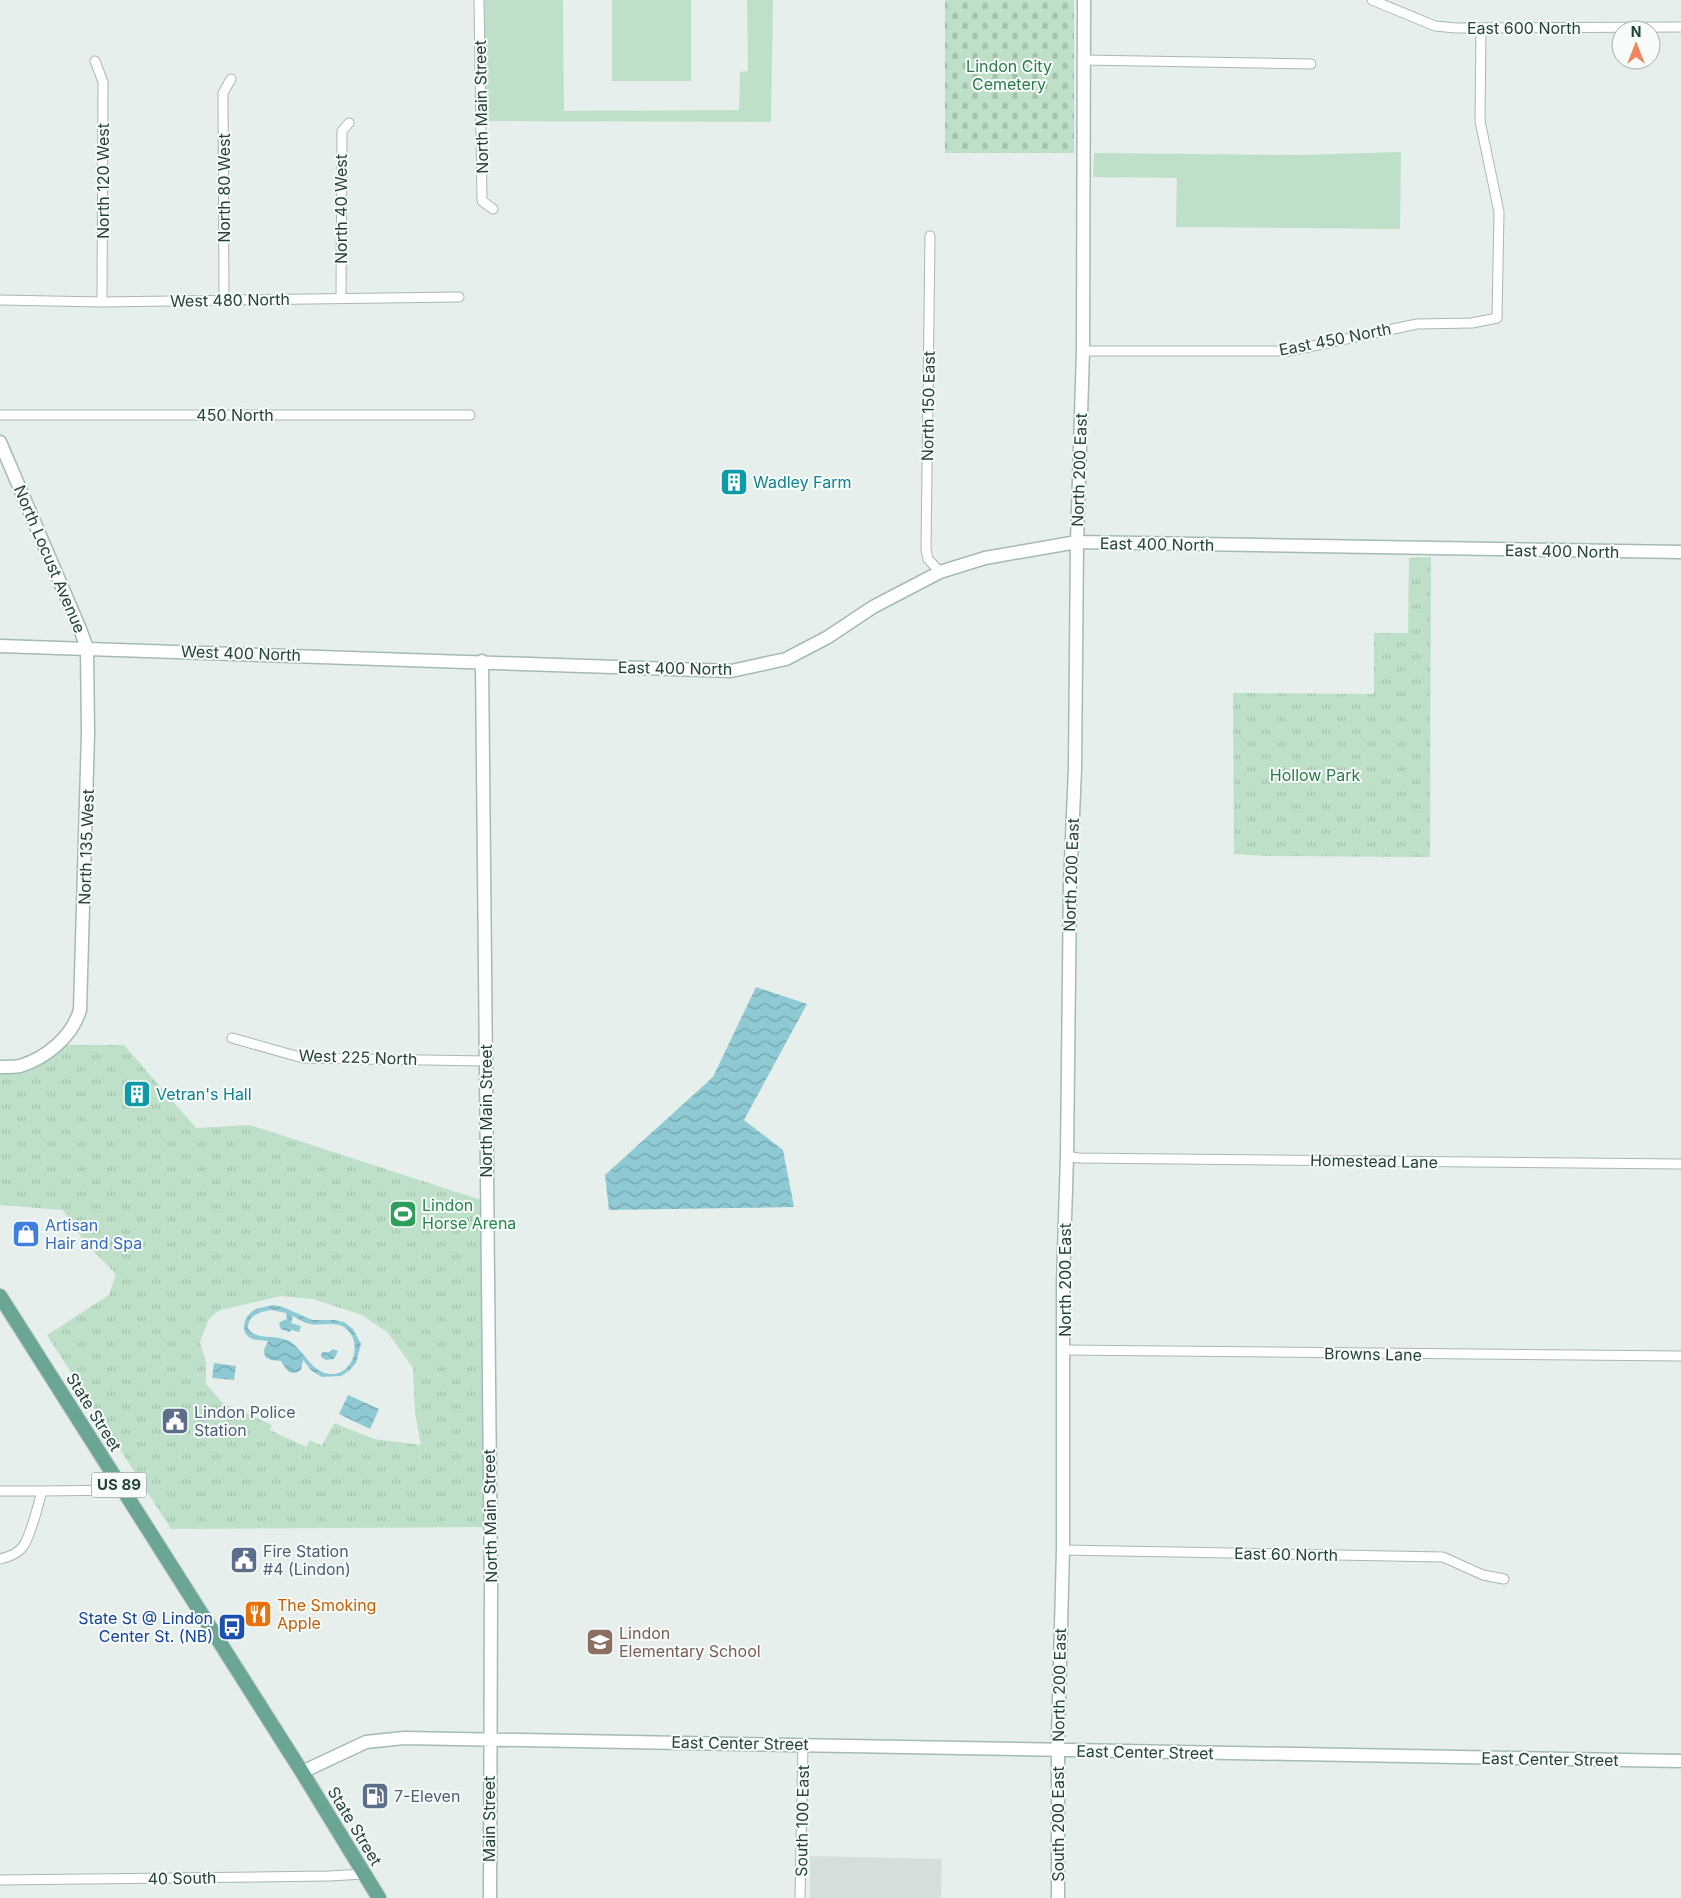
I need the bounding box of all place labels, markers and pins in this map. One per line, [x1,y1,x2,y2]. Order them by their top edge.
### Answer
building icon: Wadley Farm [719,467,749,497]
place label: Wadley Farm [753,472,851,492]
building icon: Vetran's Hall [122,1079,152,1109]
place label: Vetran's Hall [156,1084,252,1104]
place label: Lindon Horse Arena [422,1195,516,1233]
sports icon: Lindon Horse Arena [388,1199,418,1229]
place label: Artisan Hair and Spa [45,1215,142,1253]
shop icon: Artisan Hair and Spa [11,1219,41,1249]
place label: Lindon Police Station [194,1402,296,1440]
public building icon: Lindon Police Station [160,1406,190,1436]
place label: Fire Station #4 (Lindon) [263,1541,351,1579]
public building icon: Fire Station #4 (Lindon) [229,1545,259,1575]
place label: The Smoking Apple [277,1595,376,1633]
restaurant icon: The Smoking Apple [243,1599,273,1629]
place label: State St @ Lindon Center St. (NB) [78,1608,213,1646]
bus stop icon: State St @ Lindon Center St. (NB) [217,1612,247,1642]
place label: Lindon Elementary School [619,1623,761,1661]
school or university icon: Lindon Elementary School [585,1627,615,1657]
fuel station icon: 7-Eleven [360,1781,390,1811]
place label: 7-Eleven [394,1786,460,1806]

